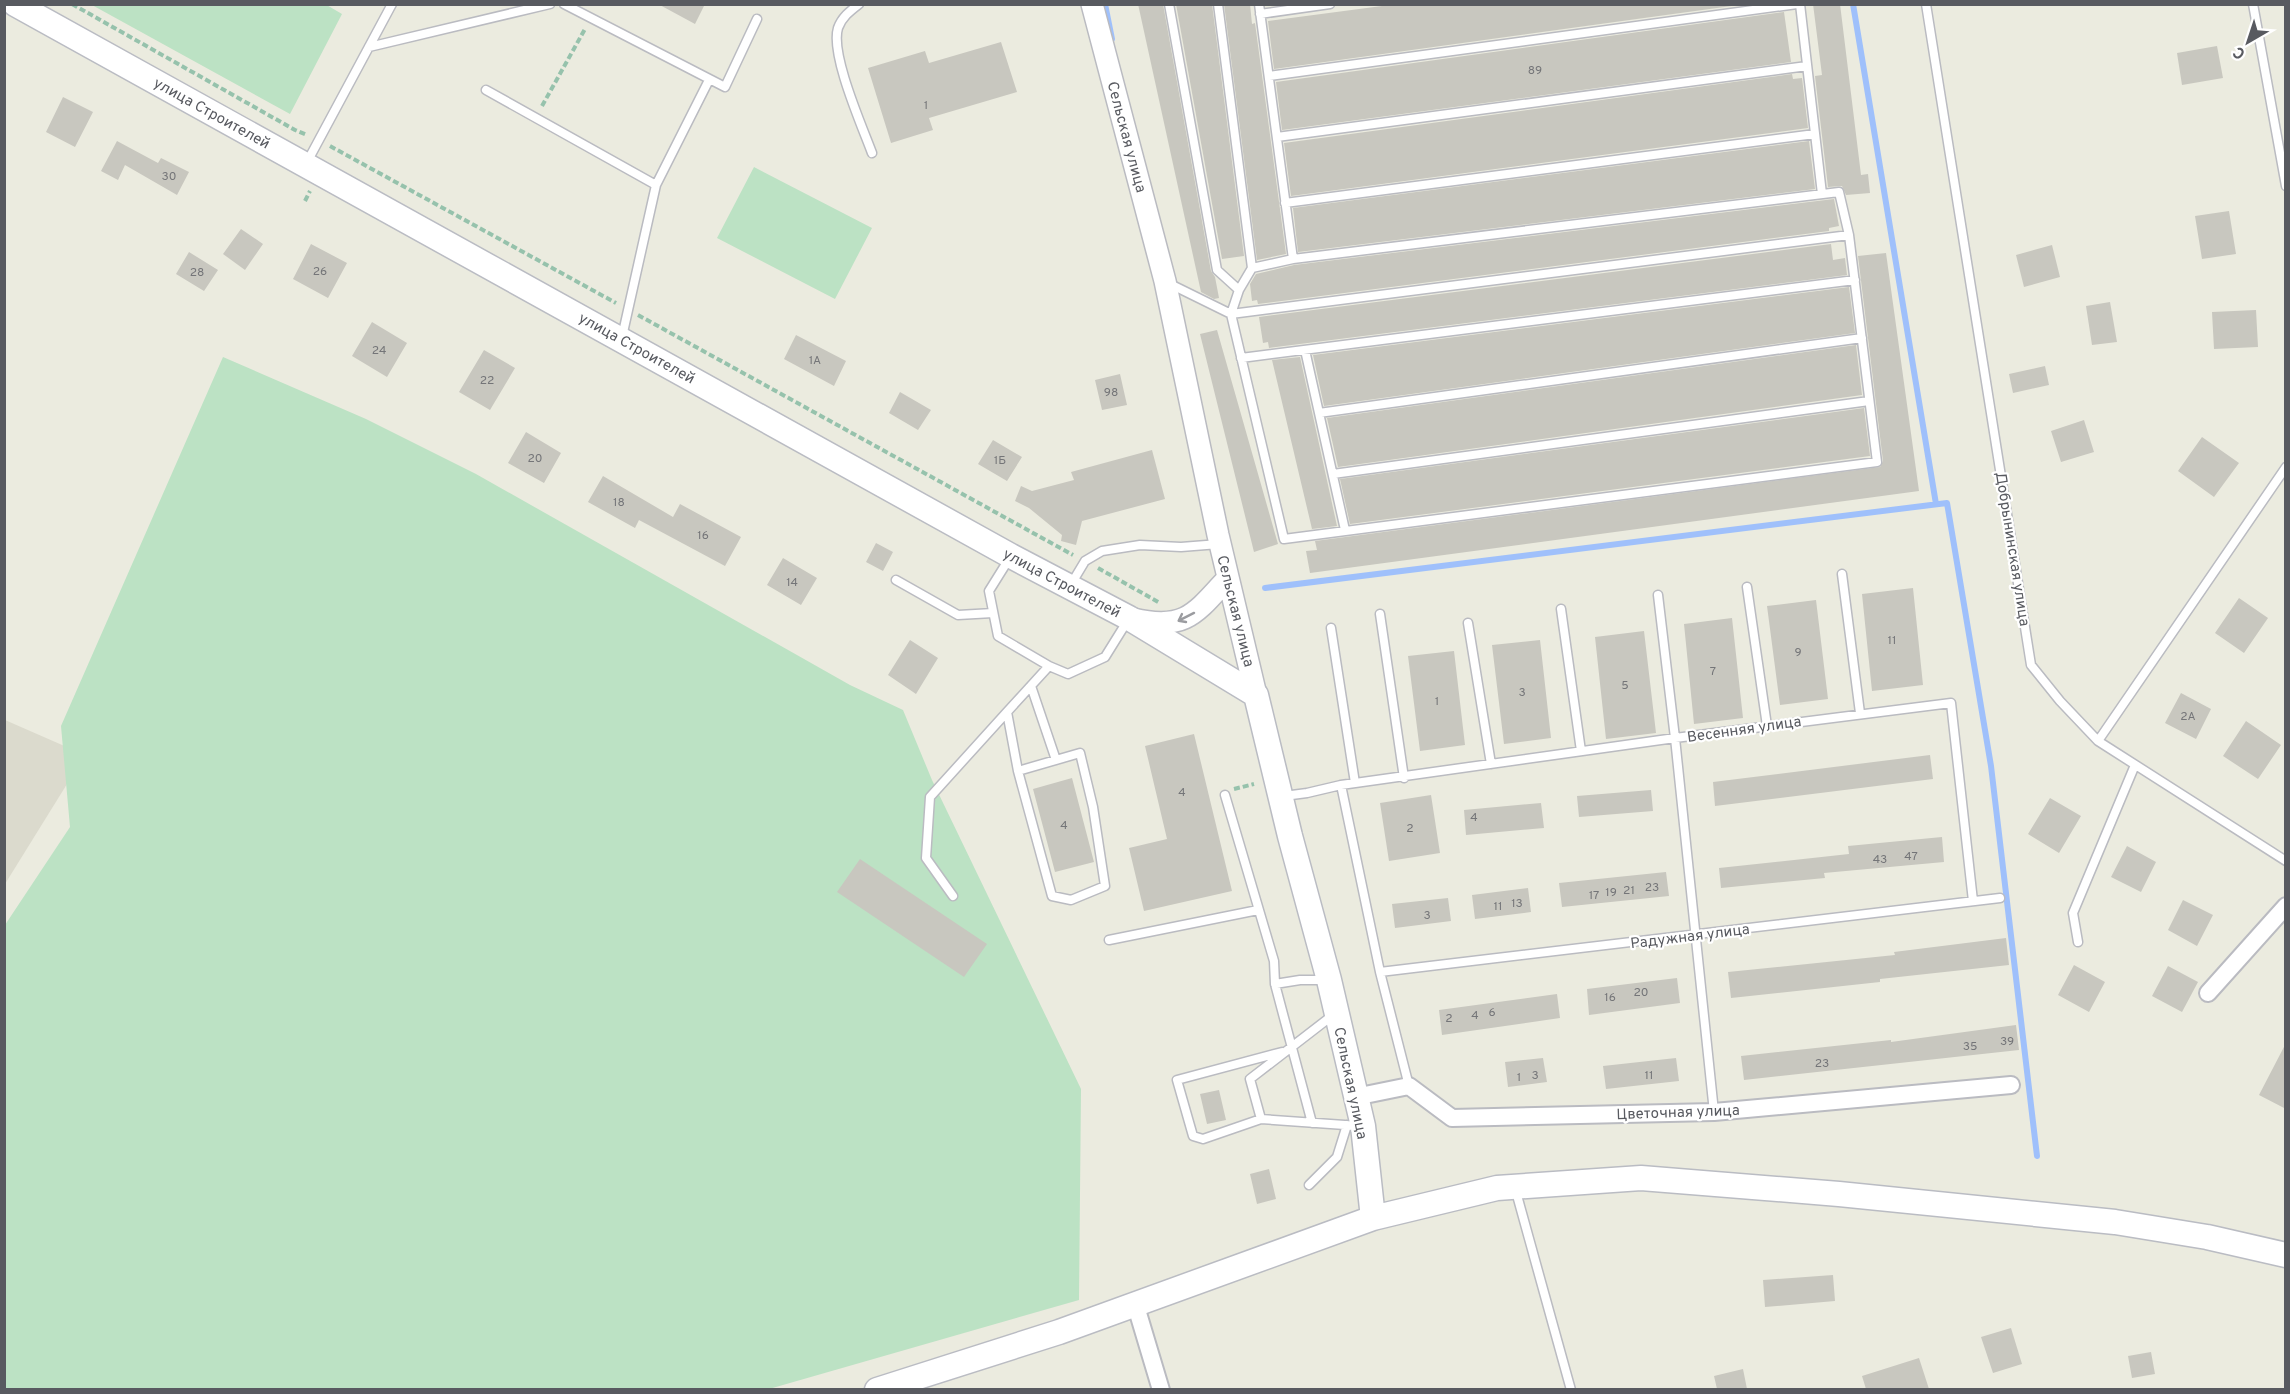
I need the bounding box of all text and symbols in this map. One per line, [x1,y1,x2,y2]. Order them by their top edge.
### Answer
north arrow [2218,12,2278,72]
text: С [2230,41,2250,63]
house number: 89 [1528,63,1542,79]
street label: улица Строителей [150,74,273,154]
street label: Сельская улица [1102,80,1150,195]
house number: 1 [924,98,928,114]
house number: 30 [162,169,176,185]
house number: 26 [313,264,327,280]
house number: 28 [190,265,204,281]
street label: улица Строителей [575,309,698,389]
house number: 24 [372,343,386,359]
house number: 1А [809,353,821,369]
house number: 22 [480,373,494,389]
house number: 98 [1104,385,1118,401]
house number: 20 [527,451,543,467]
house number: 1Б [994,453,1006,469]
street label: Добрынинская улица [1990,471,2033,628]
house number: 18 [613,495,625,511]
house number: 16 [697,528,709,544]
street label: улица Строителей [999,545,1123,623]
street label: Сельская улица [1212,554,1258,669]
house number: 14 [786,575,798,591]
one-way arrow [1177,612,1195,624]
house number: 11 [1888,633,1896,649]
house number: 9 [1794,645,1802,661]
house number: 7 [1710,664,1716,680]
house number: 5 [1621,678,1629,694]
house number: 3 [1518,685,1526,701]
house number: 1 [1435,694,1439,710]
house number: 2А [2180,709,2196,725]
street label: Весенняя улица [1686,713,1803,748]
house number: 4 [1178,785,1186,801]
house number: 4 [1470,810,1478,826]
house number: 4 [1060,818,1068,834]
house number: 2 [1406,821,1414,837]
house number: 47 [1904,849,1918,865]
house number: 43 [1873,852,1887,868]
house number: 23 [1645,880,1659,896]
house number: 21 [1623,883,1635,899]
house number: 19 [1605,885,1617,901]
house number: 17 [1589,888,1599,904]
house number: 13 [1511,896,1523,912]
house number: 11 [1494,899,1502,915]
house number: 3 [1423,908,1431,924]
street label: Радужная улица [1630,921,1751,954]
house number: 20 [1633,985,1649,1001]
house number: 16 [1604,990,1616,1006]
house number: 6 [1488,1005,1496,1021]
house number: 4 [1471,1008,1479,1024]
house number: 2 [1445,1011,1453,1027]
street label: Сельская улица [1328,1025,1371,1141]
house number: 39 [2000,1034,2014,1050]
house number: 35 [1963,1039,1977,1055]
house number: 23 [1815,1056,1829,1072]
house number: 3 [1531,1068,1539,1084]
house number: 11 [1645,1068,1653,1084]
house number: 1 [1517,1070,1521,1086]
street label: Цветочная улица [1616,1102,1740,1125]

